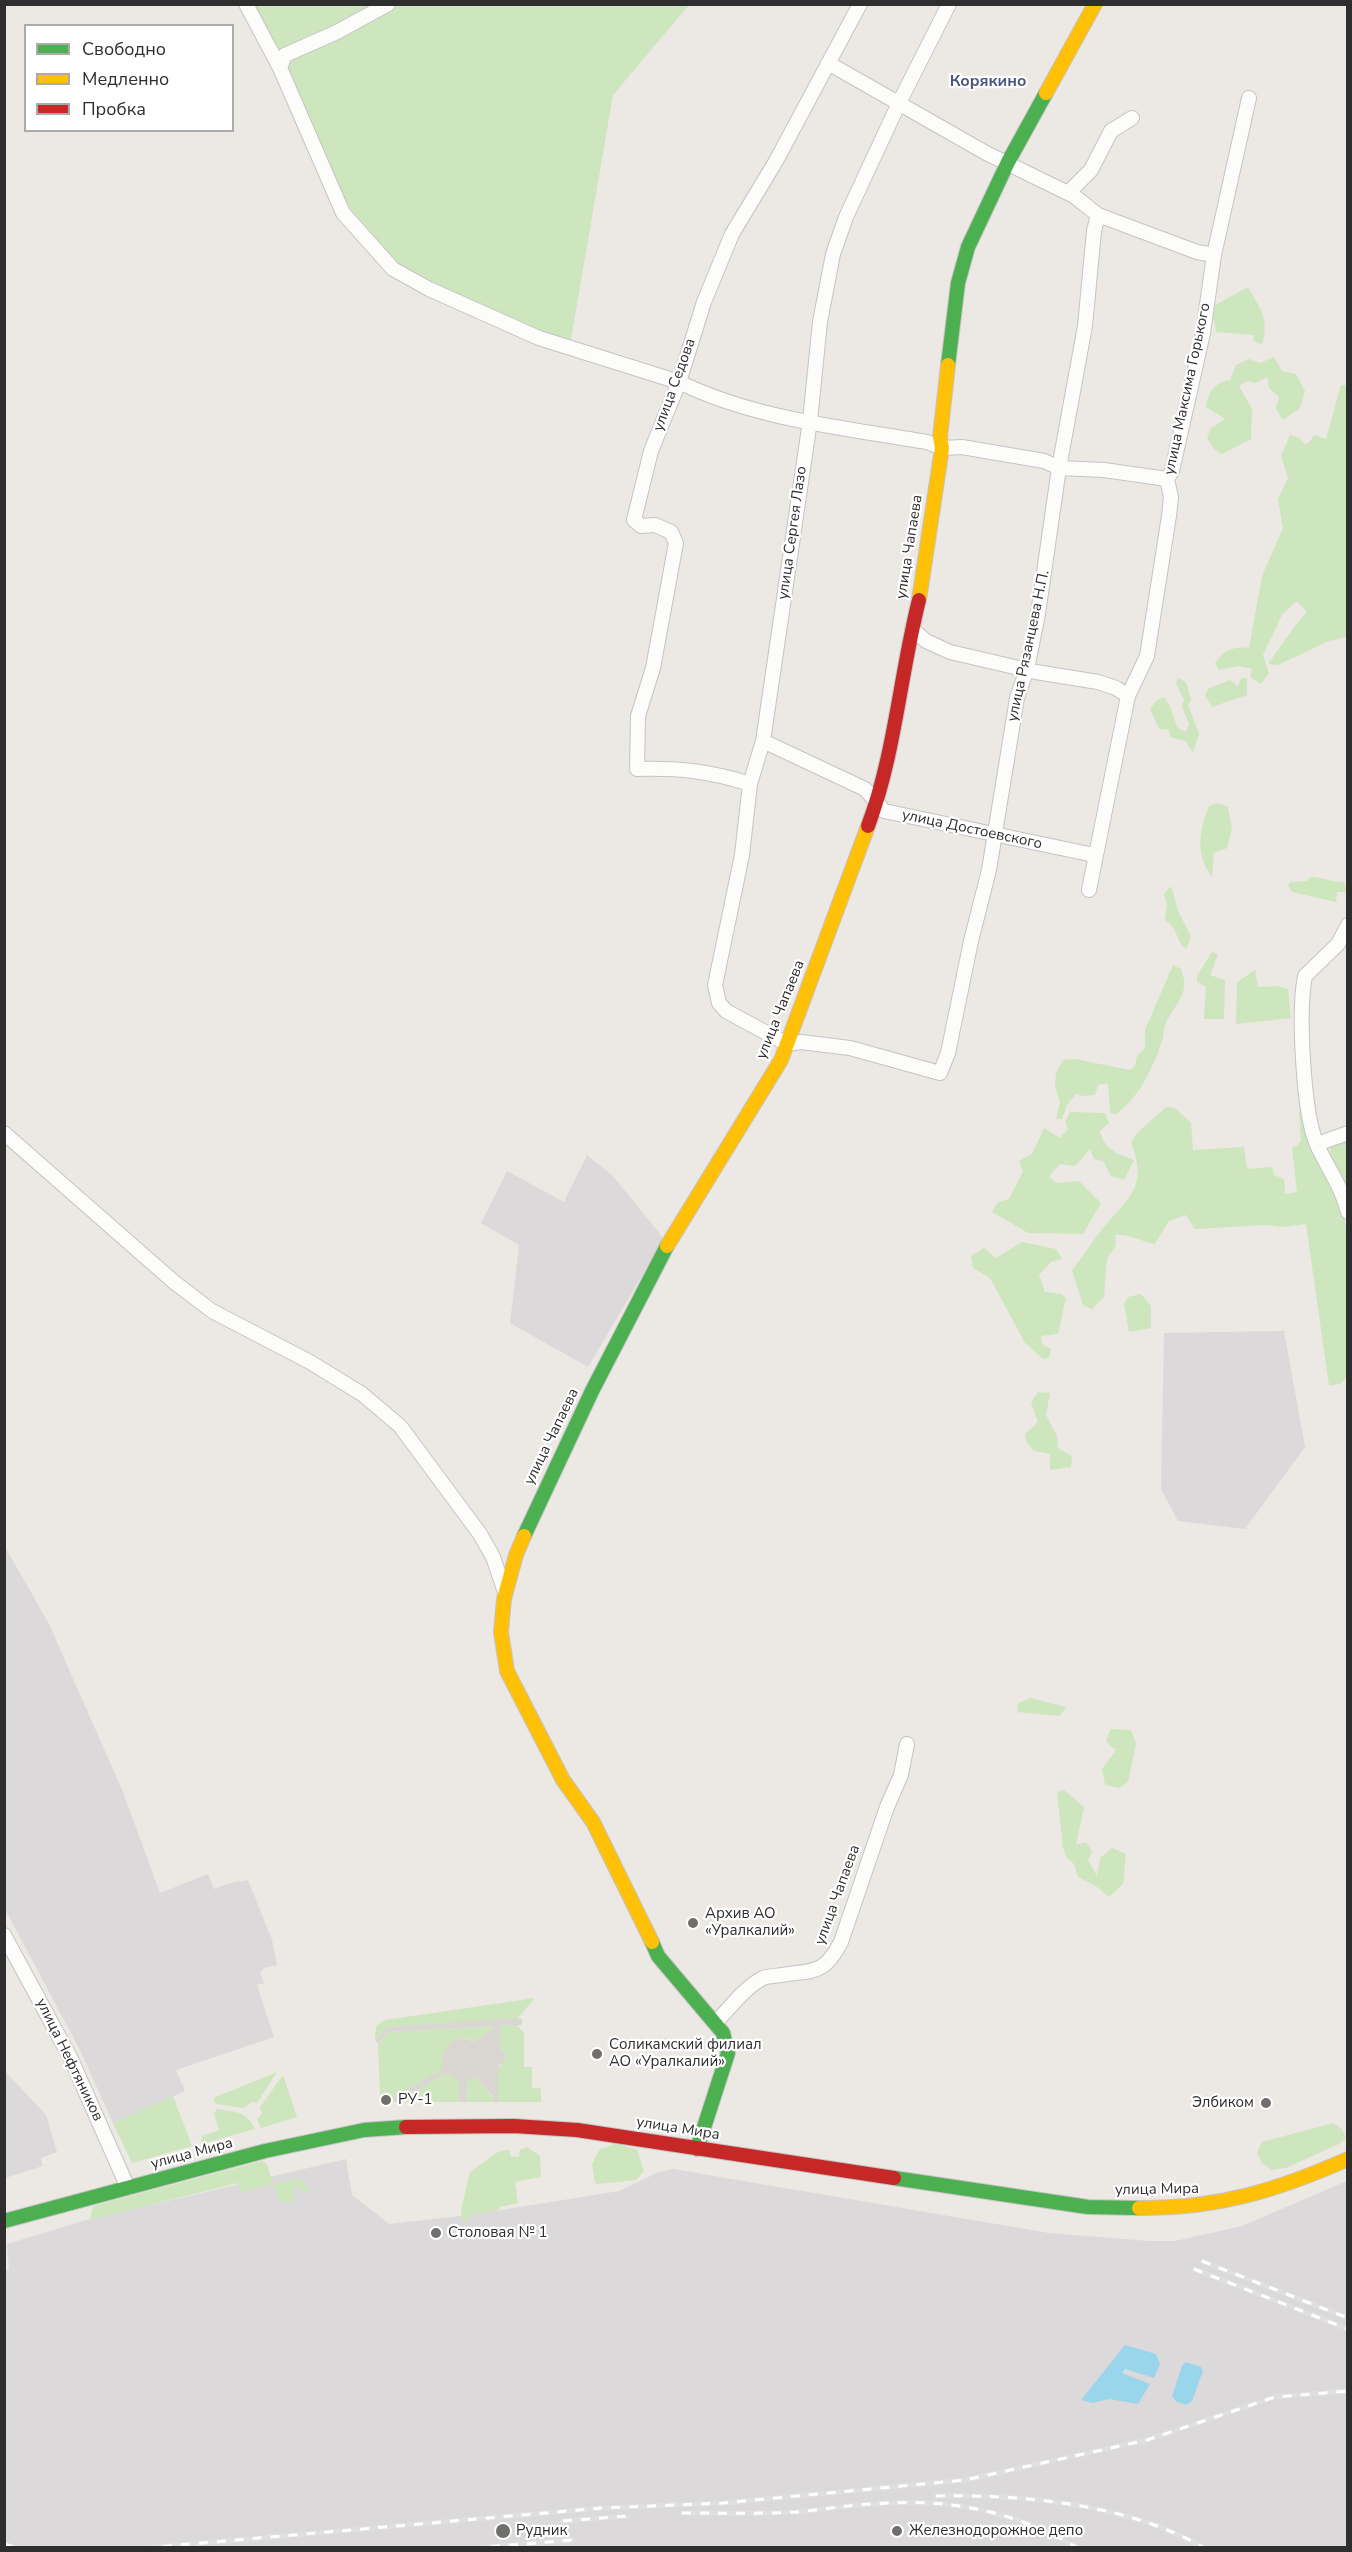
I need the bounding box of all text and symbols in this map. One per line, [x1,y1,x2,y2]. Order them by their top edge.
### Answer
legend [24,24,234,132]
text: Свободно [82,37,166,61]
text: Медленно [82,67,169,91]
district label: Корякино [950,72,1026,92]
text: Пробка [82,97,146,121]
street label: улица Максима Горького [1161,301,1215,477]
street label: улица Седова [650,336,700,434]
street label: улица Сергея Лазо [775,465,811,601]
street label: улица Чапаева [893,494,927,600]
street label: улица Рязанцева Н.П. [1004,569,1054,723]
street label: улица Достоевского [900,806,1044,854]
street label: улица Чапаева [753,958,809,1062]
street label: улица Чапаева [521,1386,583,1488]
street label: улица Чапаева [812,1843,864,1947]
place label: Архив АО «Уралкалий» [705,1905,795,1940]
marker: Архив АО «Уралкалий» [686,1916,700,1930]
street label: улица Нефтяников [32,1996,106,2124]
place label: Соликамский филиал АО «Уралкалий» [609,2036,762,2071]
marker: Соликамский филиал АО «Уралкалий» [590,2047,604,2061]
place label: РУ-1 [398,2091,432,2109]
marker: РУ-1 [379,2093,393,2107]
place label: Элбиком [1192,2094,1254,2112]
marker: Элбиком [1259,2096,1273,2110]
street label: улица Мира [635,2114,721,2144]
street label: улица Мира [149,2134,235,2174]
street label: улица Мира [1115,2180,1199,2200]
place label: Столовая № 1 [448,2224,547,2242]
marker: Столовая № 1 [429,2226,443,2240]
marker: Рудник [494,2522,512,2540]
place label: Рудник [516,2522,568,2540]
place label: Железнодорожное депо [909,2522,1083,2540]
marker: Железнодорожное депо [890,2524,904,2538]

